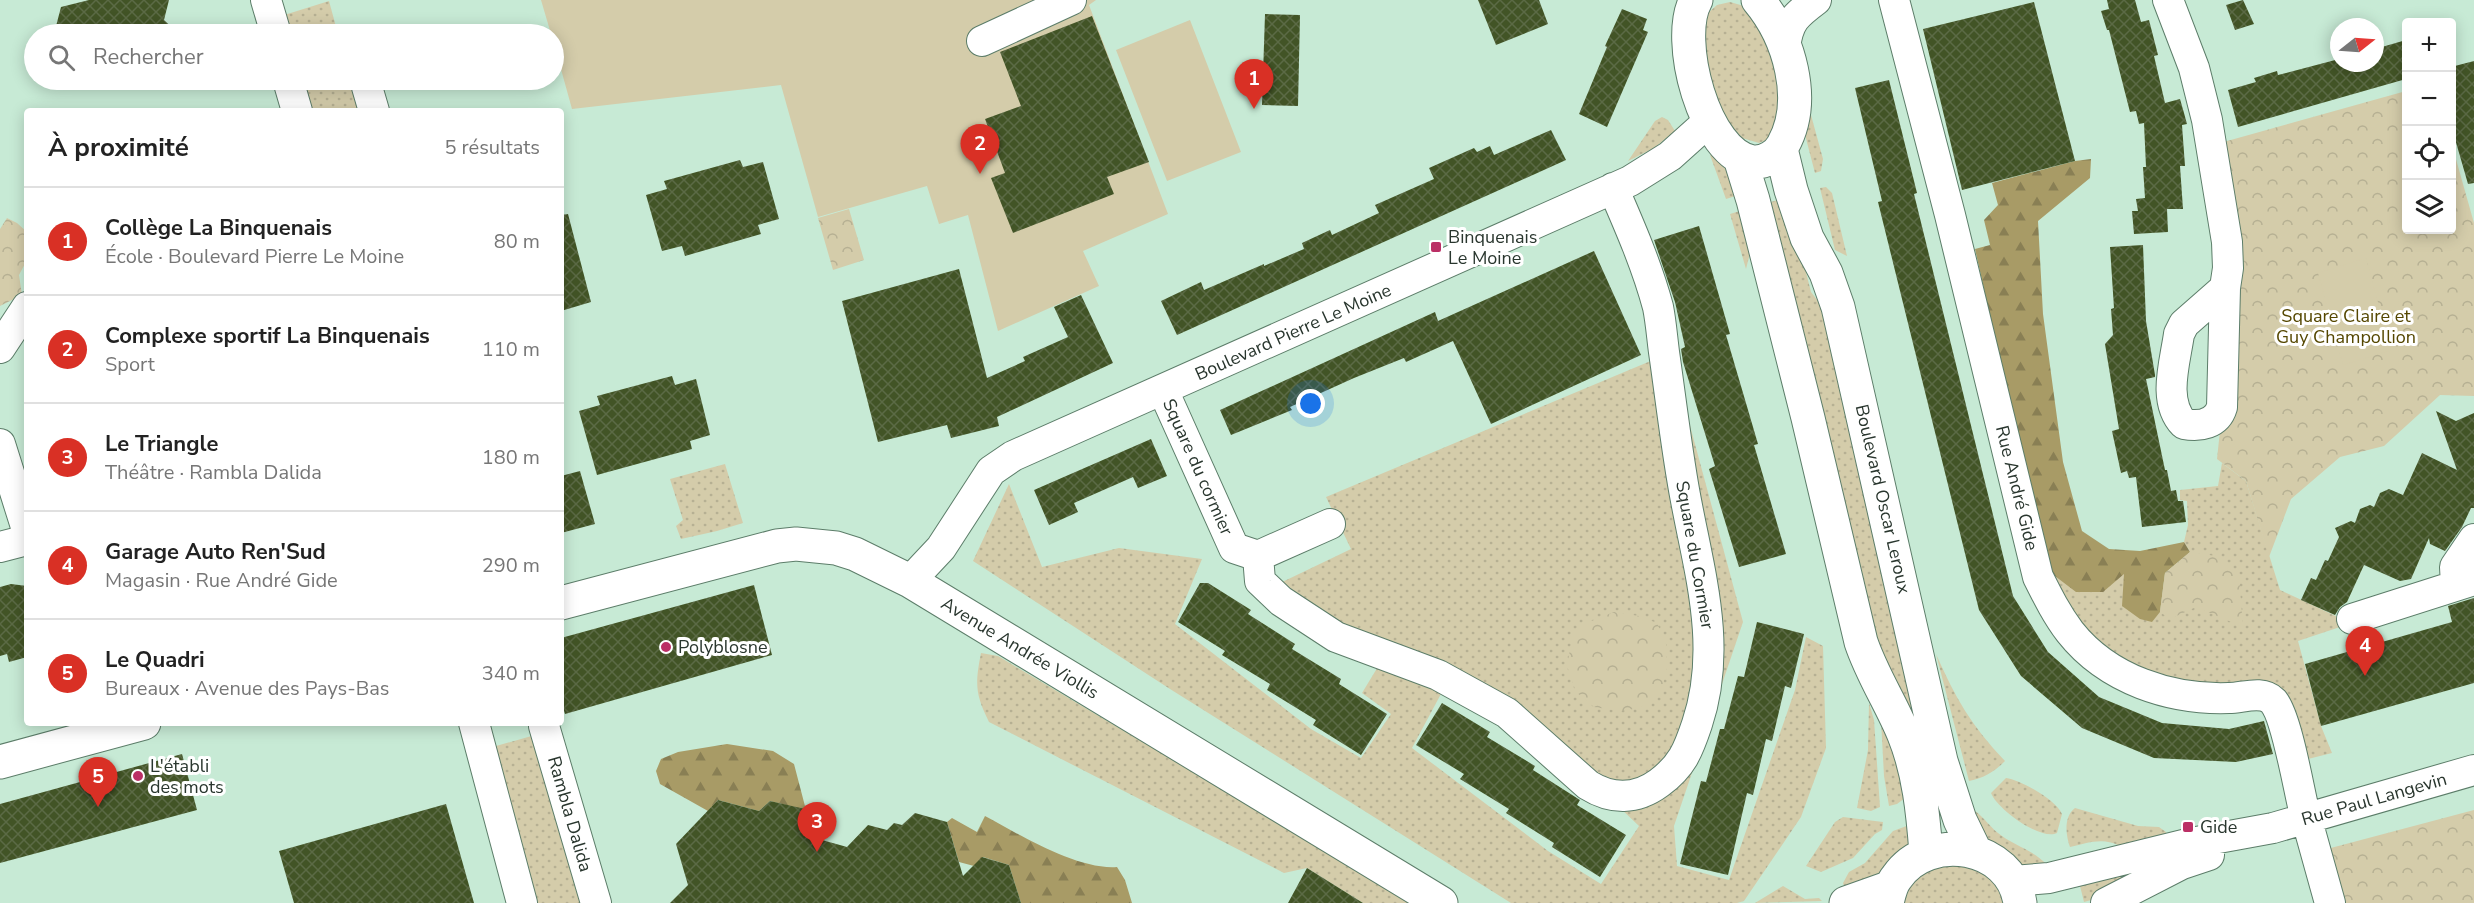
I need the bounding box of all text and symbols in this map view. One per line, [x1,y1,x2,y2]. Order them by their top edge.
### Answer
north arrow [2330,18,2384,72]
map controls [2402,18,2456,234]
button: + [2402,18,2456,72]
search box [24,24,564,90]
icon: search [45,41,78,74]
text: Rechercher [93,42,204,72]
pin: 1 [1234,60,1274,109]
button: − [2402,72,2456,126]
pin: 2 [960,124,1000,174]
button: locate [2402,126,2456,180]
text: À proximité [48,130,189,165]
text: 5 résultats [444,134,540,161]
button: layers [2402,180,2456,234]
text: Collège La Binquenais [105,213,332,243]
place label: Binquenais Le Moine [1448,225,1537,270]
text: 1 [62,228,74,255]
text: 80 m [494,228,540,255]
marker: Binquenais Le Moine [1429,240,1443,254]
text: École · Boulevard Pierre Le Moine [105,243,404,270]
street label: Boulevard Pierre Le Moine [1191,278,1395,386]
park label: Square Claire et Guy Champollion [2276,304,2416,349]
text: Complexe sportif La Binquenais [105,321,430,351]
text: 2 [62,336,74,363]
text: 110 m [482,336,540,363]
text: Sport [105,351,155,378]
your location [1296,389,1325,418]
street label: Square du cormier [1157,395,1239,540]
street label: Boulevard Oscar Leroux [1850,402,1917,597]
street label: Rue André Gide [1990,423,2044,553]
text: Le Triangle [105,429,218,459]
text: 3 [62,444,74,471]
text: 180 m [482,444,540,471]
text: Théâtre · Rambla Dalida [105,459,322,486]
street label: Square du Cormier [1670,479,1720,632]
text: Garage Auto Ren'Sud [105,537,326,567]
text: 4 [62,552,74,579]
text: 290 m [482,552,540,579]
text: Magasin · Rue André Gide [105,567,338,594]
street label: Avenue Andrée Viollis [937,591,1103,705]
pin: 4 [2346,626,2384,676]
place label: Polyblosne [678,635,768,659]
marker: Polyblosne [659,640,673,654]
text: Le Quadri [105,645,205,675]
text: 5 [62,660,74,687]
text: 340 m [482,660,540,687]
text: Bureaux · Avenue des Pays-Bas [105,675,389,702]
street label: Rambla Dalida [542,753,598,875]
place label: L'établi des mots [150,754,224,799]
pin: 5 [78,758,118,807]
street label: Rue Paul Langevin [2299,767,2449,831]
marker: L'établi des mots [131,769,145,783]
pin: 3 [798,802,836,852]
place label: Gide [2200,815,2237,839]
marker: Gide [2181,820,2195,834]

